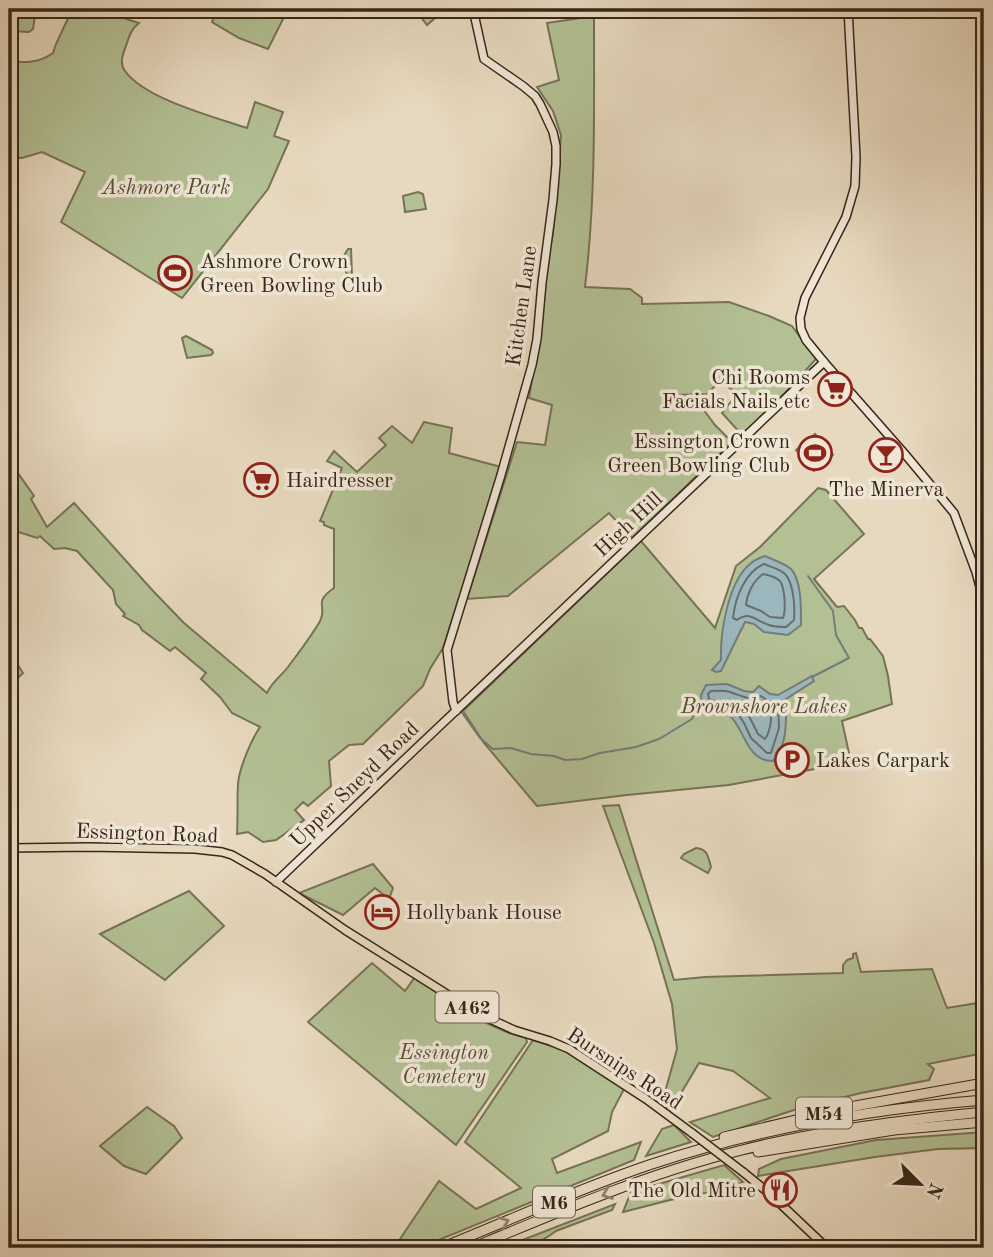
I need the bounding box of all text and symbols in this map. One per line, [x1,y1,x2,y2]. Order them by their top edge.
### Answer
park label: Ashmore Park [101,178,230,199]
street label: Kitchen Lane [504,244,541,368]
place label: Ashmore Crown Green Bowling Club [200,252,383,297]
sports icon: Ashmore Crown Green Bowling Club [156,254,194,292]
place label: Chi Rooms Facials Nails etc [662,368,810,413]
supermarket icon: Chi Rooms Facials Nails etc [816,370,854,408]
place label: Essington Crown Green Bowling Club [607,432,790,477]
sports icon: Essington Crown Green Bowling Club [796,434,834,472]
bar icon: The Minerva [867,436,905,474]
supermarket icon: Hairdresser [242,461,280,499]
place label: Hairdresser [286,471,393,492]
place label: The Minerva [828,480,944,501]
street label: High Hill [591,488,667,562]
park label: Brownshore Lakes [680,697,847,718]
street label: Upper Sneyd Road [287,718,424,852]
parking icon: Lakes Carpark [773,741,811,779]
place label: Lakes Carpark [816,751,950,772]
street label: Essington Road [75,822,219,847]
hotel icon: Hollybank House [363,893,401,931]
place label: Hollybank House [406,903,562,924]
road number: A462 [435,992,498,1023]
street label: Bursnips Road [563,1024,686,1114]
park label: Essington Cemetery [398,1043,489,1088]
road number: M54 [796,1098,852,1128]
north arrow [884,1148,954,1218]
restaurant icon: The Old Mitre [761,1171,799,1209]
text: N [921,1179,945,1201]
place label: The Old Mitre [628,1181,756,1202]
one-way arrow [602,1185,614,1199]
road number: M6 [533,1186,575,1218]
one-way arrow [497,1217,509,1231]

